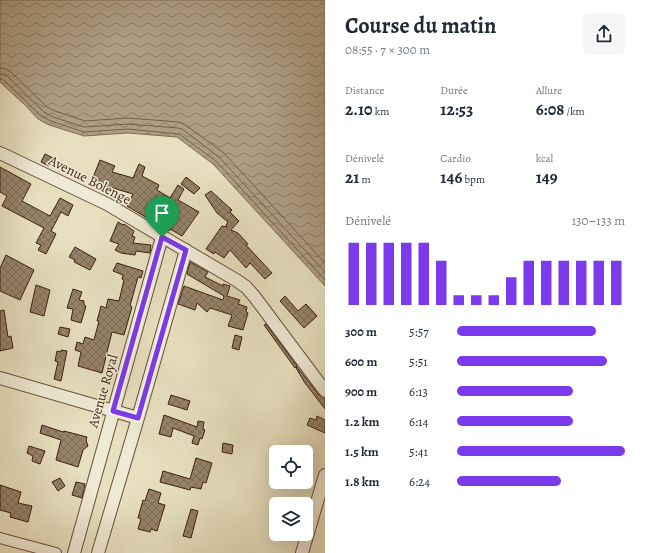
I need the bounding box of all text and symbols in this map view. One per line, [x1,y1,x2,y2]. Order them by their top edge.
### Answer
text: Course du matin [345,11,496,41]
button: share [583,13,625,55]
text: 08:55 · 7 × 300 m [345,41,430,58]
text: Distance [345,83,384,98]
text: Durée [440,83,468,98]
text: Allure [536,83,562,98]
text: 2.10 [345,98,373,121]
text: 12:53 [440,98,473,121]
text: 6:08 [536,98,564,121]
text: km [373,104,389,119]
text: /km [564,104,585,119]
street label: Avenue Bolenge [45,151,135,209]
text: Dénivelé [345,151,384,166]
text: Cardio [440,151,471,166]
text: kcal [536,151,553,166]
text: 21 [345,166,359,189]
text: 146 [440,166,462,189]
text: 149 [536,166,558,189]
text: m [359,172,371,187]
text: bpm [462,172,485,187]
pin [145,196,179,237]
icon: arrive [151,202,173,224]
text: Dénivelé [345,212,391,229]
text: 130–133 m [572,212,625,229]
text: 300 m [345,323,377,340]
text: 5:57 [409,323,429,340]
street label: Avenue Royal [83,352,123,431]
text: 600 m [345,353,377,370]
text: 5:51 [409,353,428,370]
text: 900 m [345,383,377,400]
text: 6:13 [409,383,428,400]
text: 1.2 km [345,413,379,430]
text: 6:14 [409,413,428,430]
text: 1.5 km [345,443,379,460]
text: 5:41 [409,443,428,460]
map controls [269,445,313,541]
button: locate [269,445,313,489]
text: 1.8 km [345,473,379,490]
text: 6:24 [409,473,430,490]
button: layers [269,497,313,541]

